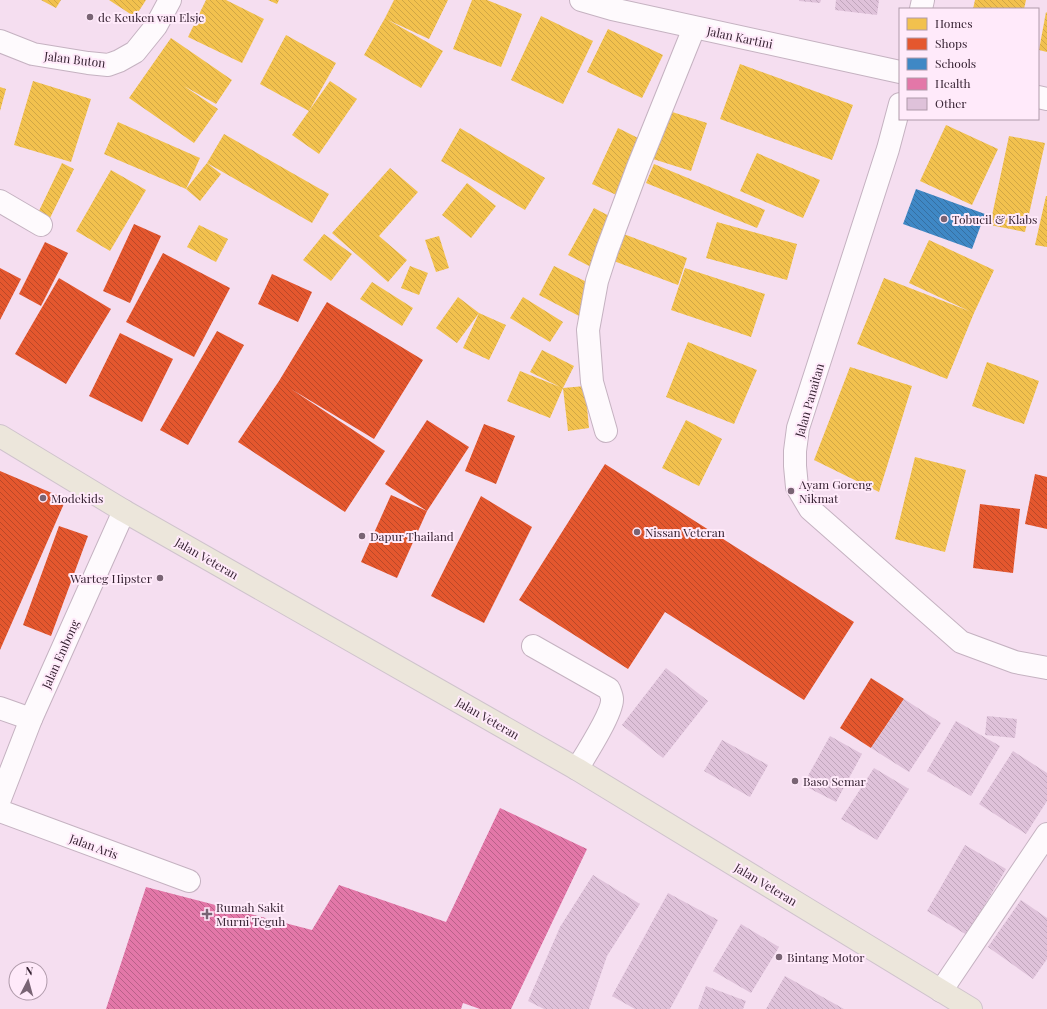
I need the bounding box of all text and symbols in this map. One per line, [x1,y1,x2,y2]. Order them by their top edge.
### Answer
legend [899,8,1039,120]
place label: de Keuken van Elsje [98,9,204,25]
marker: de Keuken van Elsje [85,12,95,22]
text: Homes [935,15,973,31]
street label: Jalan Kartini [705,22,775,52]
text: Shops [935,35,967,51]
street label: Jalan Buton [42,47,107,71]
text: Schools [935,55,976,71]
text: Health [935,75,971,91]
text: Other [935,95,967,111]
place label: Tobucil & Klabs [952,211,1037,227]
marker: Tobucil & Klabs [939,214,949,224]
street label: Jalan Panaitan [791,361,827,440]
place label: Ayam Goreng Nikmat [798,476,872,506]
marker: Ayam Goreng Nikmat [786,486,796,496]
place label: Modekids [51,490,103,506]
marker: Modekids [38,493,48,503]
place label: Nissan Veteran [645,524,725,540]
marker: Nissan Veteran [632,527,642,537]
place label: Dapur Thailand [370,528,454,544]
marker: Dapur Thailand [357,531,367,541]
street label: Jalan Veteran [172,533,242,583]
place label: Warteg Hipster [69,570,153,586]
marker: Warteg Hipster [155,573,165,583]
street label: Jalan Embong [37,616,83,692]
street label: Jalan Veteran [453,693,523,743]
place label: Baso Semar [803,773,867,789]
marker: Baso Semar [790,776,800,786]
street label: Jalan Aris [67,829,120,862]
street label: Jalan Veteran [731,858,800,909]
place label: Rumah Sakit Murni Teguh [216,899,285,929]
marker: Rumah Sakit Murni Teguh [201,908,213,920]
place label: Bintang Motor [787,949,865,965]
marker: Bintang Motor [774,952,784,962]
north arrow [8,961,48,1001]
text: N [24,963,34,978]

